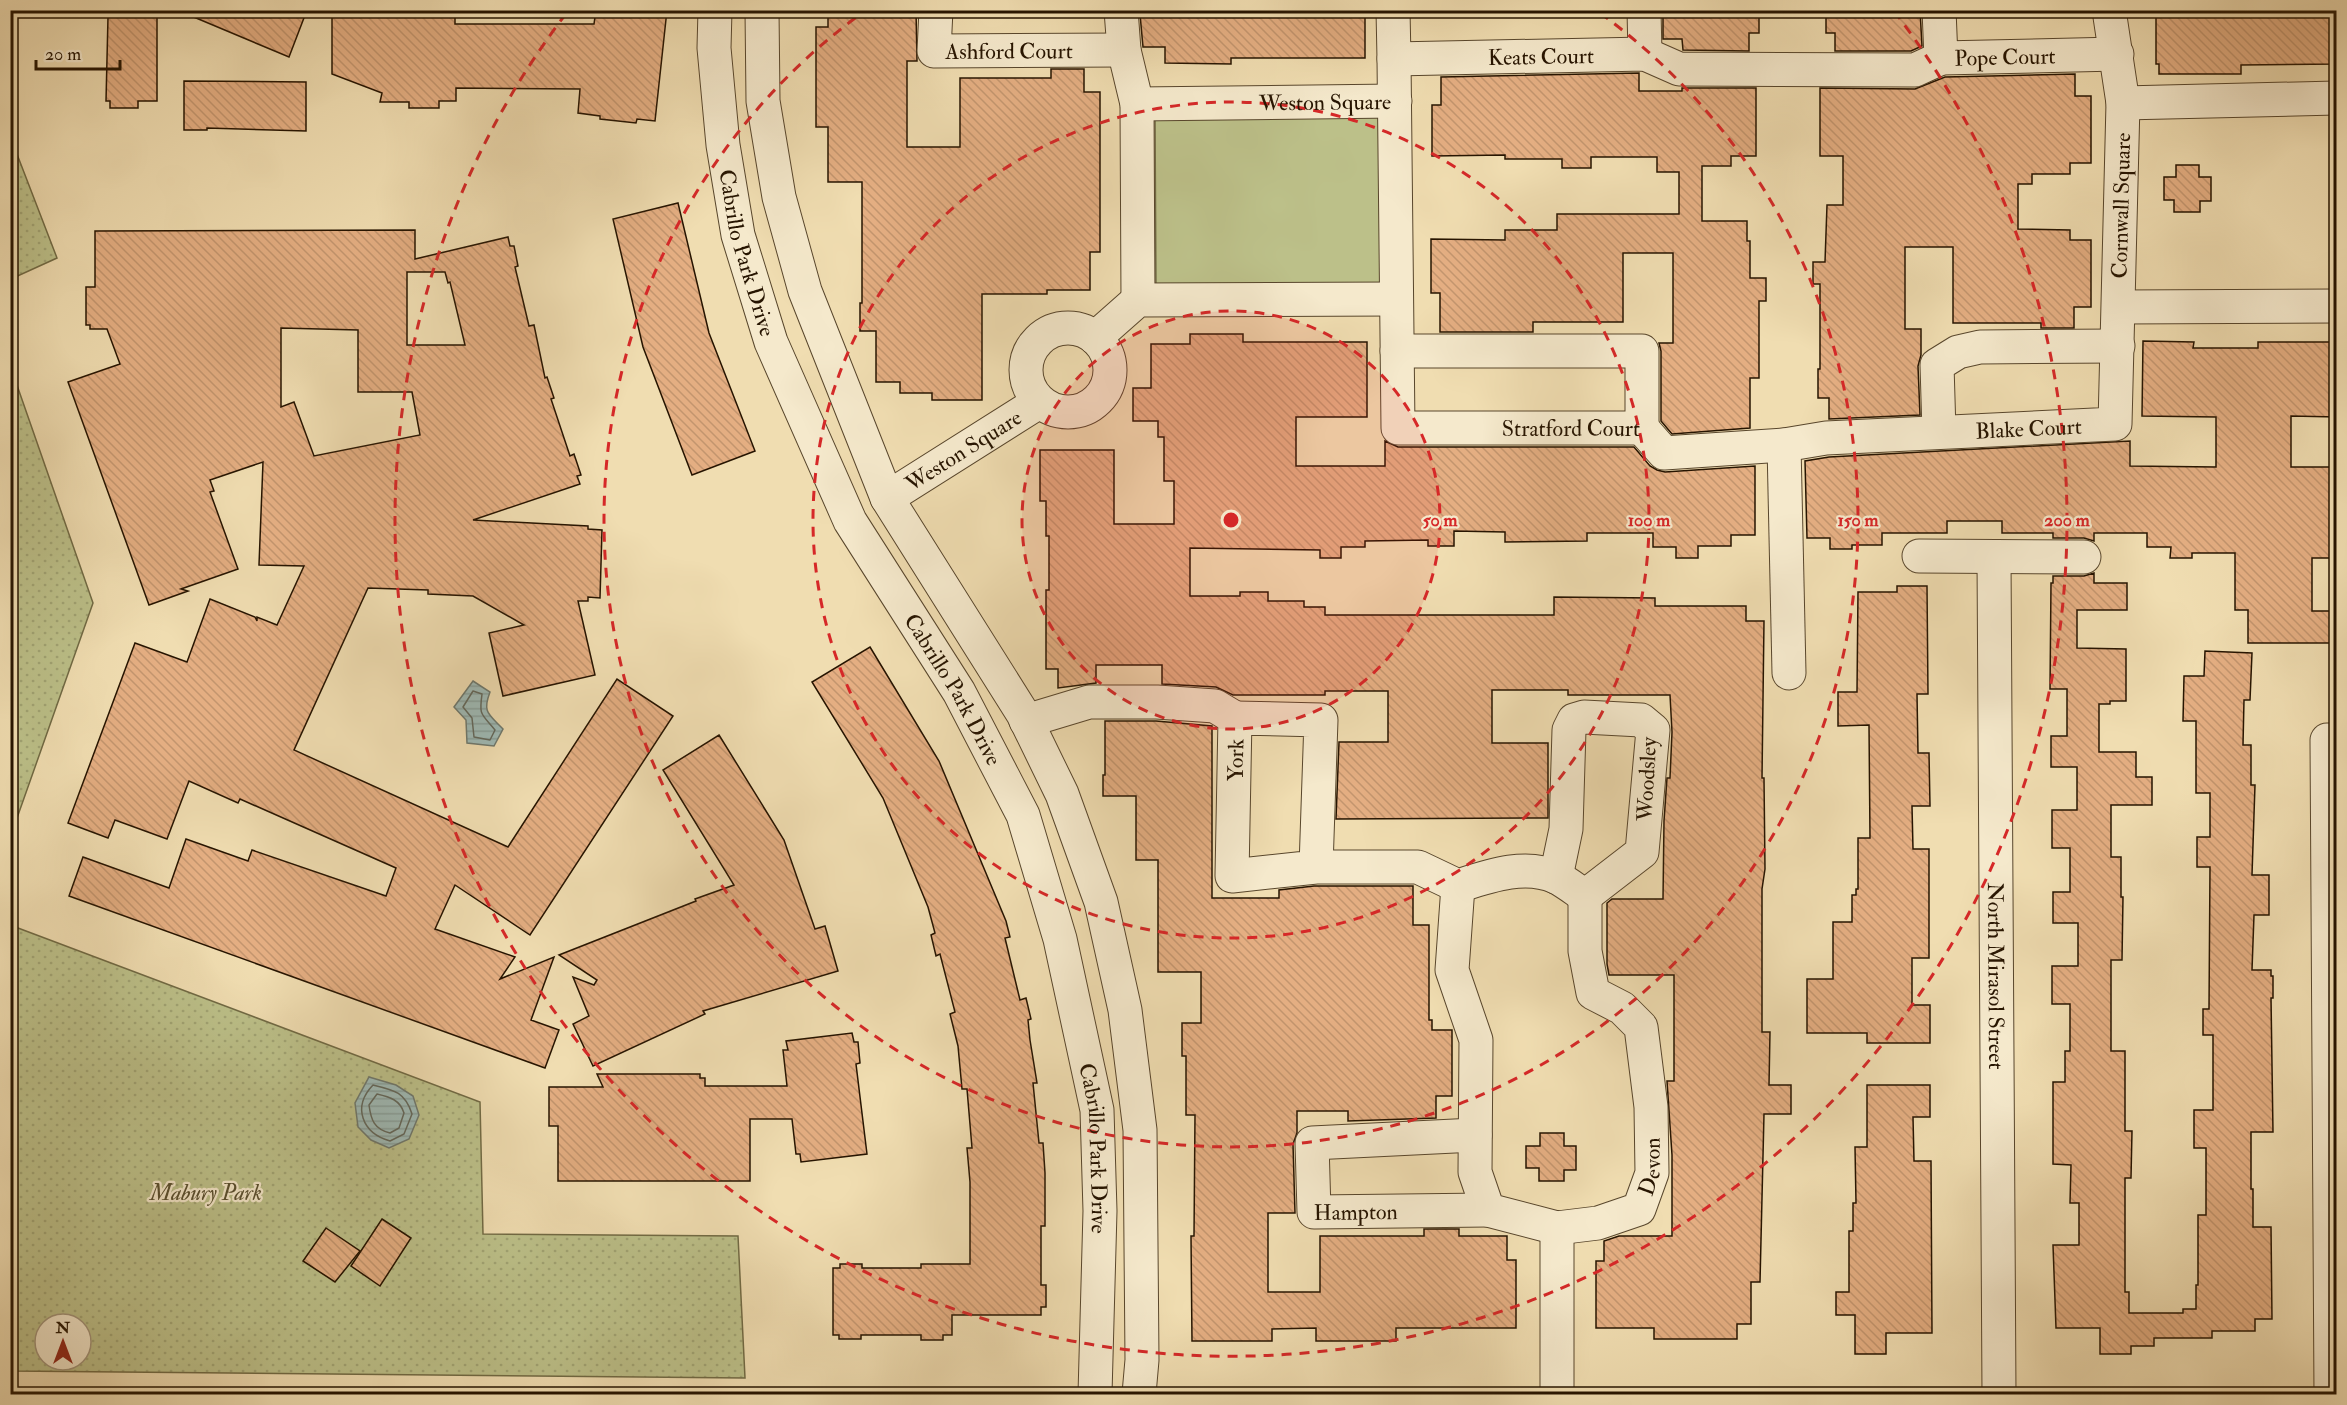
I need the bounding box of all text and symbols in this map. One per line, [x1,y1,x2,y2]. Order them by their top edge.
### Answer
scale bar [36,33,120,71]
street label: Ashford Court [944,37,1073,66]
street label: Keats Court [1488,42,1594,72]
street label: Pope Court [1954,42,2056,73]
text: 20 m [45,43,81,66]
street label: Weston Square [1258,88,1391,118]
street label: Cornwall Square [2106,132,2137,279]
street label: Cabrillo Park Drive [712,167,781,340]
street label: Weston Square [899,404,1027,498]
street label: Blake Court [1975,413,2083,446]
street label: Stratford Court [1502,415,1640,443]
text: 50 m [1423,509,1458,532]
text: 100 m [1628,509,1671,532]
text: 150 m [1837,509,1880,532]
text: 200 m [2044,509,2091,532]
centre of rings [1221,510,1241,530]
street label: Cabrillo Park Drive [898,608,1008,770]
street label: Woodsley [1631,736,1663,823]
street label: York [1222,738,1250,781]
street label: North Mirasol Street [1981,882,2010,1070]
street label: Cabrillo Park Drive [1072,1061,1113,1234]
street label: Devon [1632,1137,1668,1200]
park label: Mabury Park [148,1179,262,1207]
street label: Hampton [1314,1198,1398,1228]
north arrow [33,1312,93,1372]
text: N [55,1318,71,1338]

